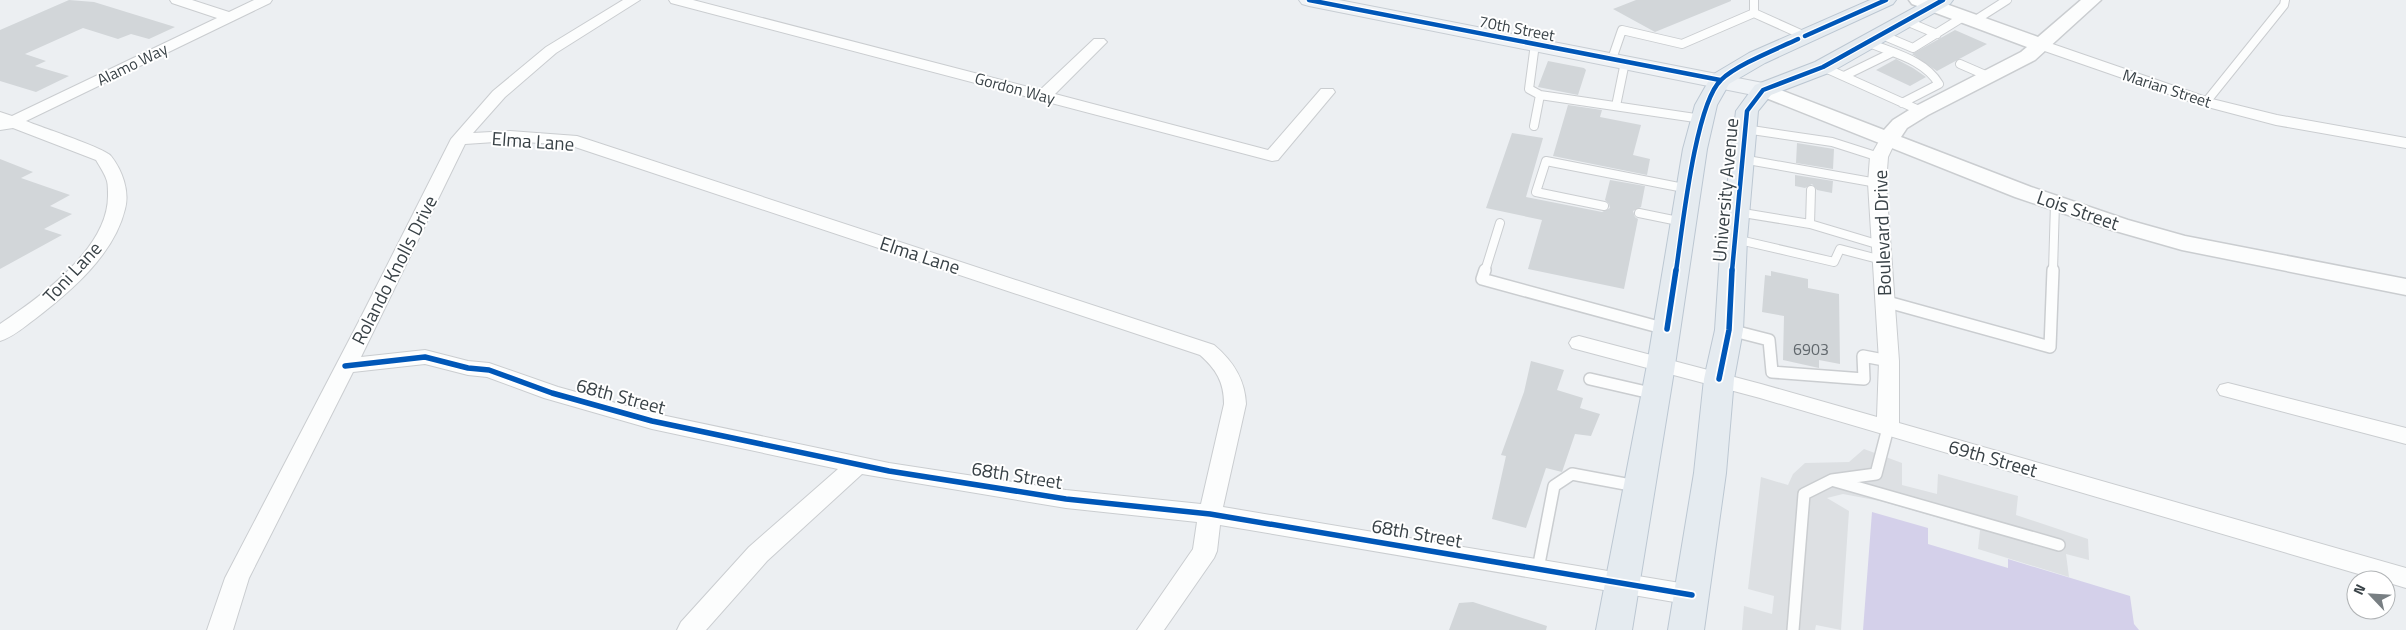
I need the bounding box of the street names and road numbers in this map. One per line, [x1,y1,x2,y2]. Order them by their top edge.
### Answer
street label: 70th Street [1477,9,1557,47]
street label: Alamo Way [92,36,172,91]
street label: Marian Street [2120,62,2215,114]
street label: Gordon Way [972,66,1058,110]
street label: University Avenue [1704,117,1745,263]
street label: Elma Lane [491,123,575,158]
street label: Boulevard Drive [1865,169,1898,297]
street label: Lois Street [2033,182,2123,237]
street label: Rolando Knolls Drive [343,190,444,350]
street label: Elma Lane [876,228,964,281]
street label: Toni Lane [35,234,108,309]
street label: 68th Street [573,370,669,421]
street label: 69th Street [1945,431,2041,484]
street label: 68th Street [970,453,1065,496]
street label: 68th Street [1370,510,1465,555]

